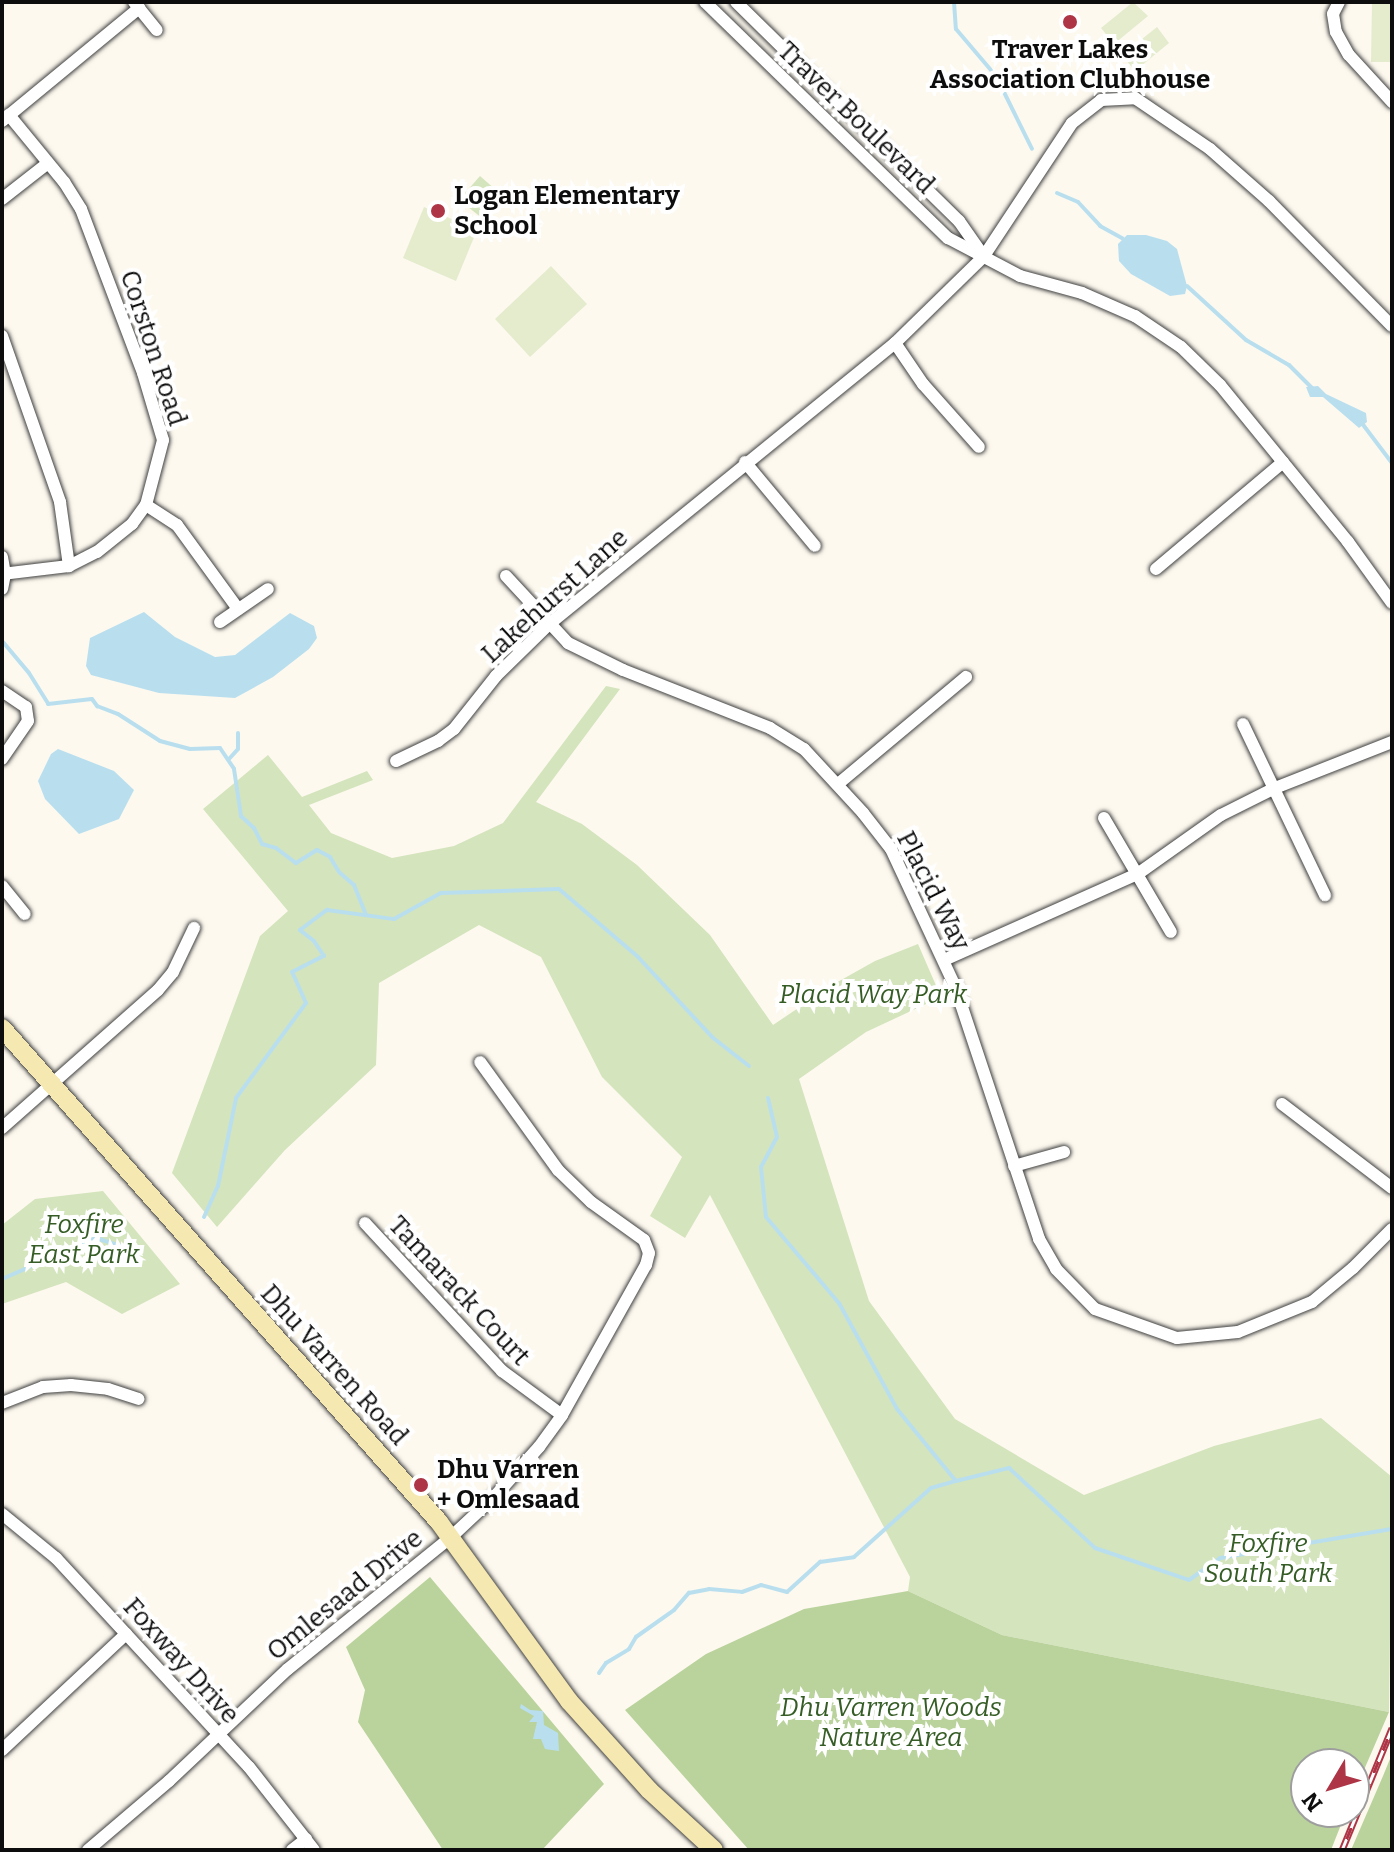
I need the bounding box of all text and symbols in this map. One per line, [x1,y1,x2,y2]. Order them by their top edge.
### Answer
marker: Traver Lakes Association Clubhouse [1061,13,1079,31]
place label: Traver Lakes Association Clubhouse [930,34,1210,96]
street label: Traver Boulevard [771,35,941,201]
place label: Logan Elementary School [454,180,680,242]
marker: Logan Elementary School [429,202,447,220]
street label: Corston Road [113,266,193,430]
street label: Lakehurst Lane [476,522,634,670]
street label: Placid Way [890,826,976,956]
park label: Placid Way Park [779,979,967,1011]
park label: Foxfire East Park [28,1209,140,1270]
street label: Tamarack Court [382,1210,536,1372]
street label: Dhu Varren Road [254,1278,414,1452]
place label: Dhu Varren + Omlesaad [437,1454,579,1516]
marker: Dhu Varren + Omlesaad [412,1476,430,1494]
street label: Omlesaad Drive [261,1523,429,1667]
park label: Foxfire South Park [1204,1528,1332,1590]
street label: Foxway Drive [116,1592,246,1730]
park label: Dhu Varren Woods Nature Area [780,1692,1002,1754]
north arrow [1290,1748,1370,1828]
text: N [1296,1787,1328,1817]

